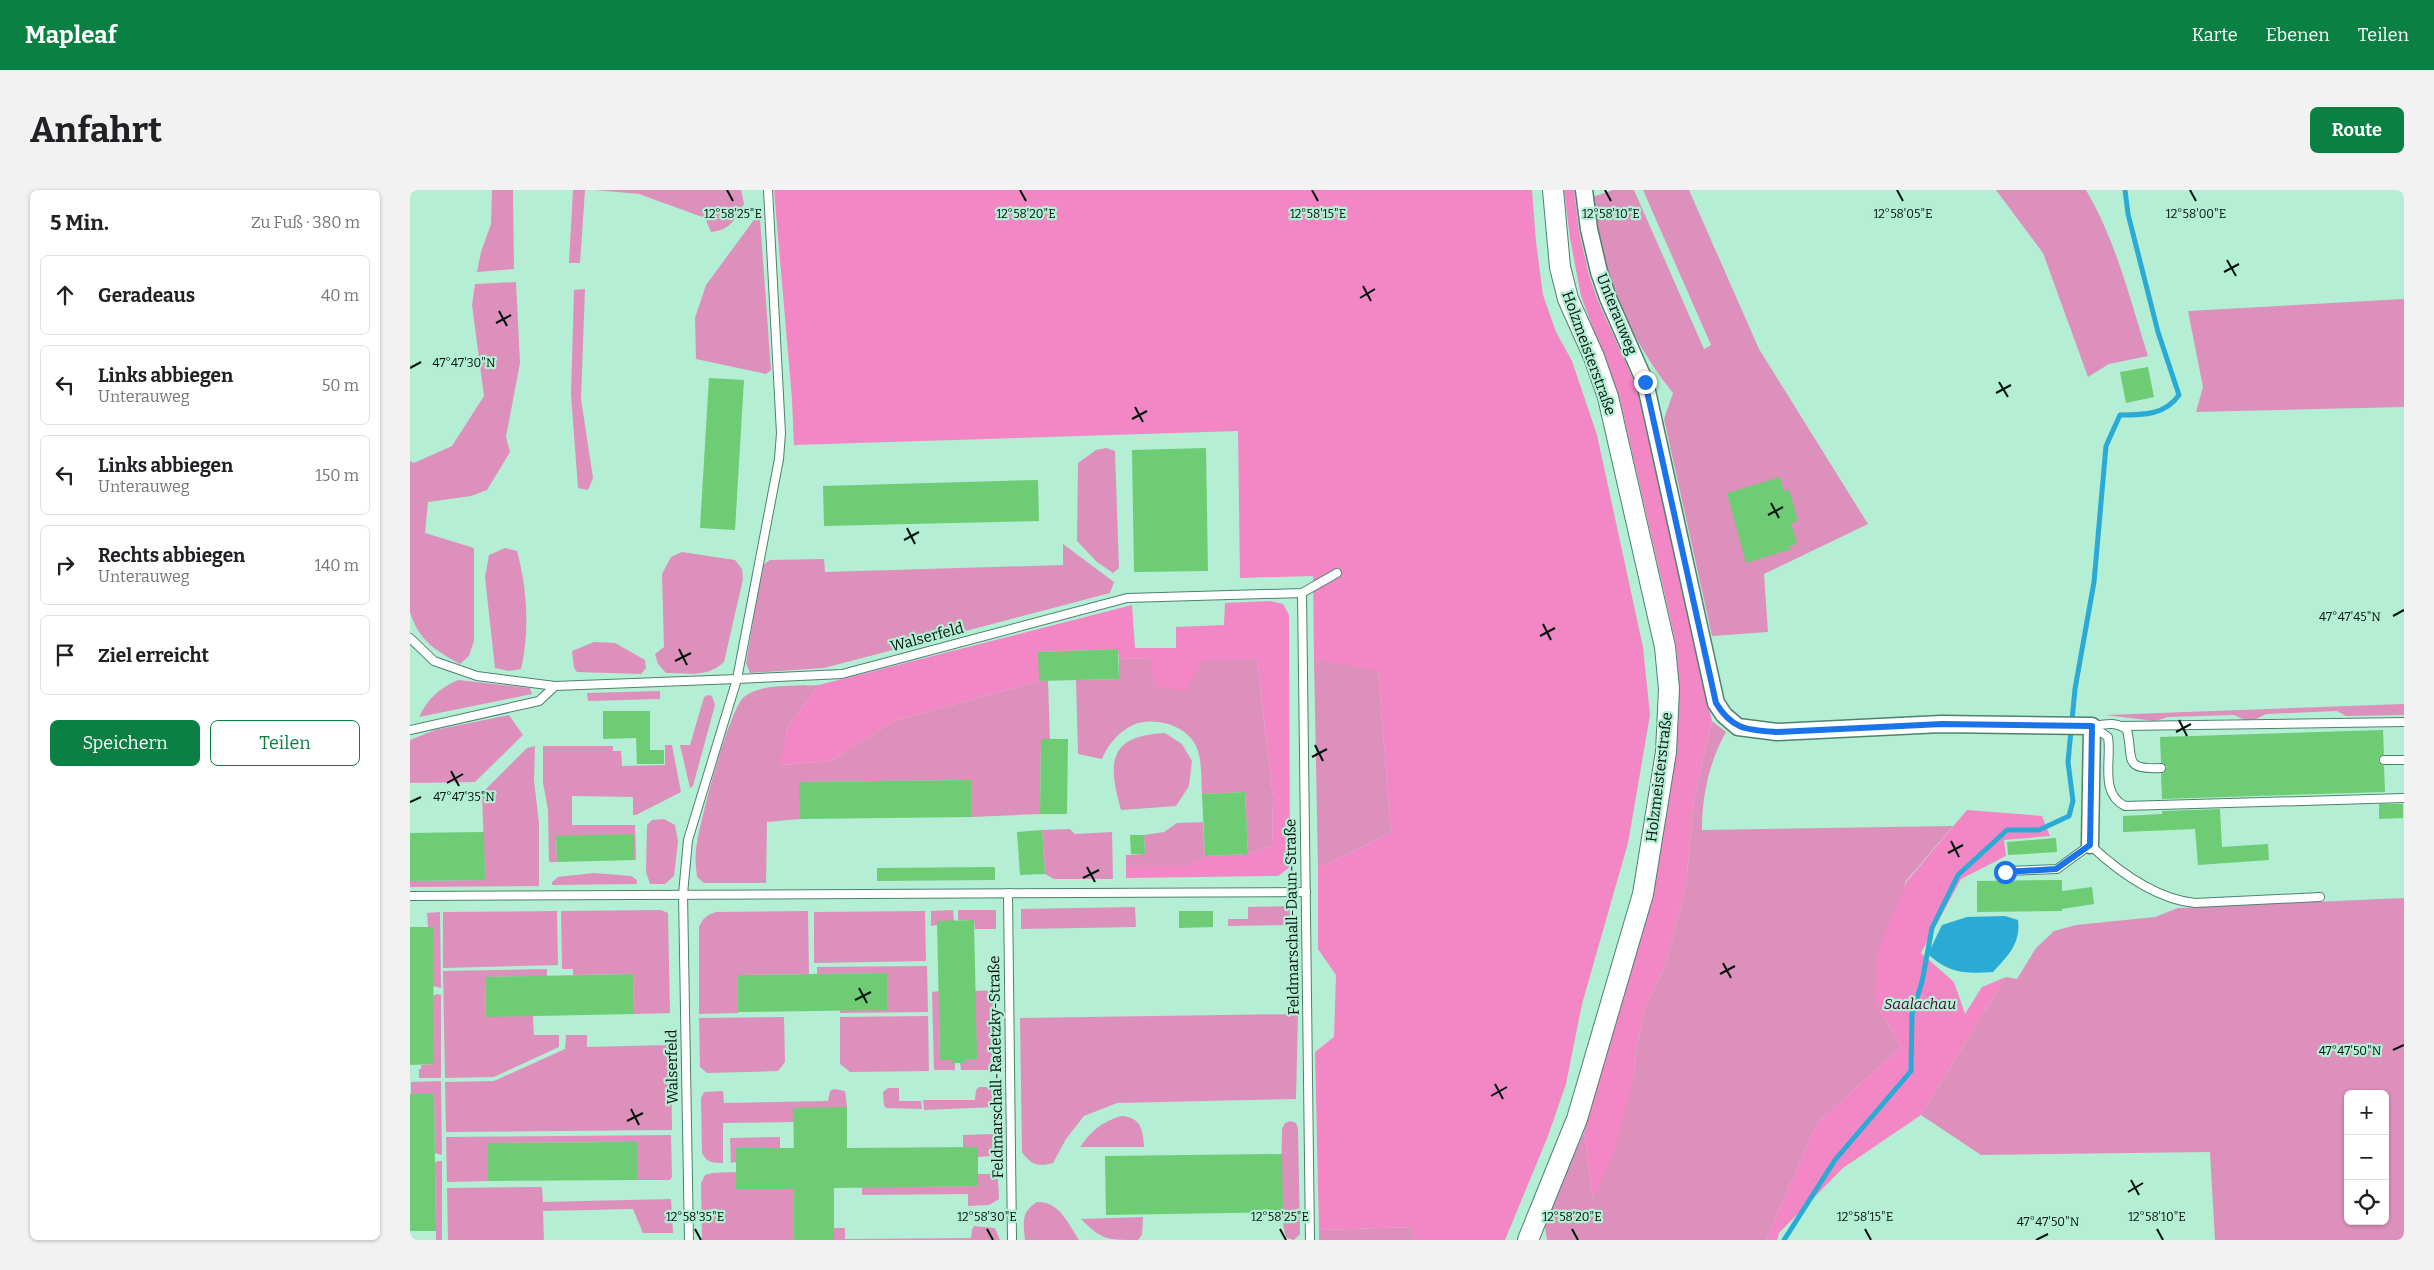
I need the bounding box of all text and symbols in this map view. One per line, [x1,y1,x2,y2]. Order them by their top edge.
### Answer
text: Mapleaf [25,21,117,49]
text: Karte [2192,24,2238,46]
text: Ebenen [2266,24,2330,46]
text: Teilen [2358,24,2409,46]
button: Route [2310,107,2404,153]
text: Anfahrt [30,109,162,151]
text: 12°58'25"E [704,207,762,221]
text: 12°58'20"E [996,207,1056,221]
text: 12°58'15"E [1290,207,1346,221]
text: 12°58'10"E [1582,207,1640,221]
text: 12°58'05"E [1873,207,1933,221]
text: 12°58'00"E [2166,207,2226,221]
text: 5 Min. [50,210,109,236]
text: Zu Fuß · 380 m [251,213,360,232]
street label: Unterauweg [1593,271,1641,357]
icon: ahead [51,281,79,309]
text: Geradeaus [98,284,195,307]
text: 40 m [321,286,359,305]
street label: Holzmeisterstraße [1558,289,1620,417]
text: 47°47'30"N [433,356,496,370]
text: Links abbiegen [98,364,233,387]
icon: left [51,371,79,399]
route end [1634,371,1657,394]
text: 50 m [322,376,359,395]
text: Unterauweg [98,387,190,406]
text: Links abbiegen [98,454,233,477]
icon: left [51,461,79,489]
text: 150 m [315,466,359,485]
text: Unterauweg [98,477,190,496]
text: Rechts abbiegen [98,544,245,567]
icon: right [51,551,79,579]
text: 140 m [314,556,359,575]
text: Unterauweg [98,567,190,586]
text: 47°47'45"N [2319,610,2381,624]
street label: Walserfeld [888,619,966,655]
icon: arrive [51,641,79,669]
text: Ziel erreicht [98,644,209,667]
street label: Holzmeisterstraße [1642,711,1676,843]
button: Speichern [50,720,200,766]
button: Teilen [210,720,360,766]
text: 47°47'35"N [433,790,495,804]
street label: Feldmarschall-Daun-Straße [1281,819,1303,1015]
route start [1994,861,2017,884]
street label: Feldmarschall-Radetzky-Straße [985,956,1007,1178]
park label: Saalachau [1884,995,1956,1013]
street label: Walserfeld [662,1029,682,1105]
text: 47°47'50"N [2319,1044,2382,1058]
map controls [2344,1090,2389,1225]
button: + [2344,1090,2389,1135]
button: − [2344,1135,2389,1180]
button: locate [2344,1180,2389,1225]
text: 12°58'35"E [666,1210,724,1224]
text: 12°58'30"E [957,1210,1017,1224]
text: 12°58'25"E [1251,1210,1309,1224]
text: 12°58'20"E [1542,1210,1602,1224]
text: 12°58'15"E [1837,1210,1893,1224]
text: 12°58'10"E [2128,1210,2186,1224]
text: 47°47'50"N [2017,1215,2080,1229]

